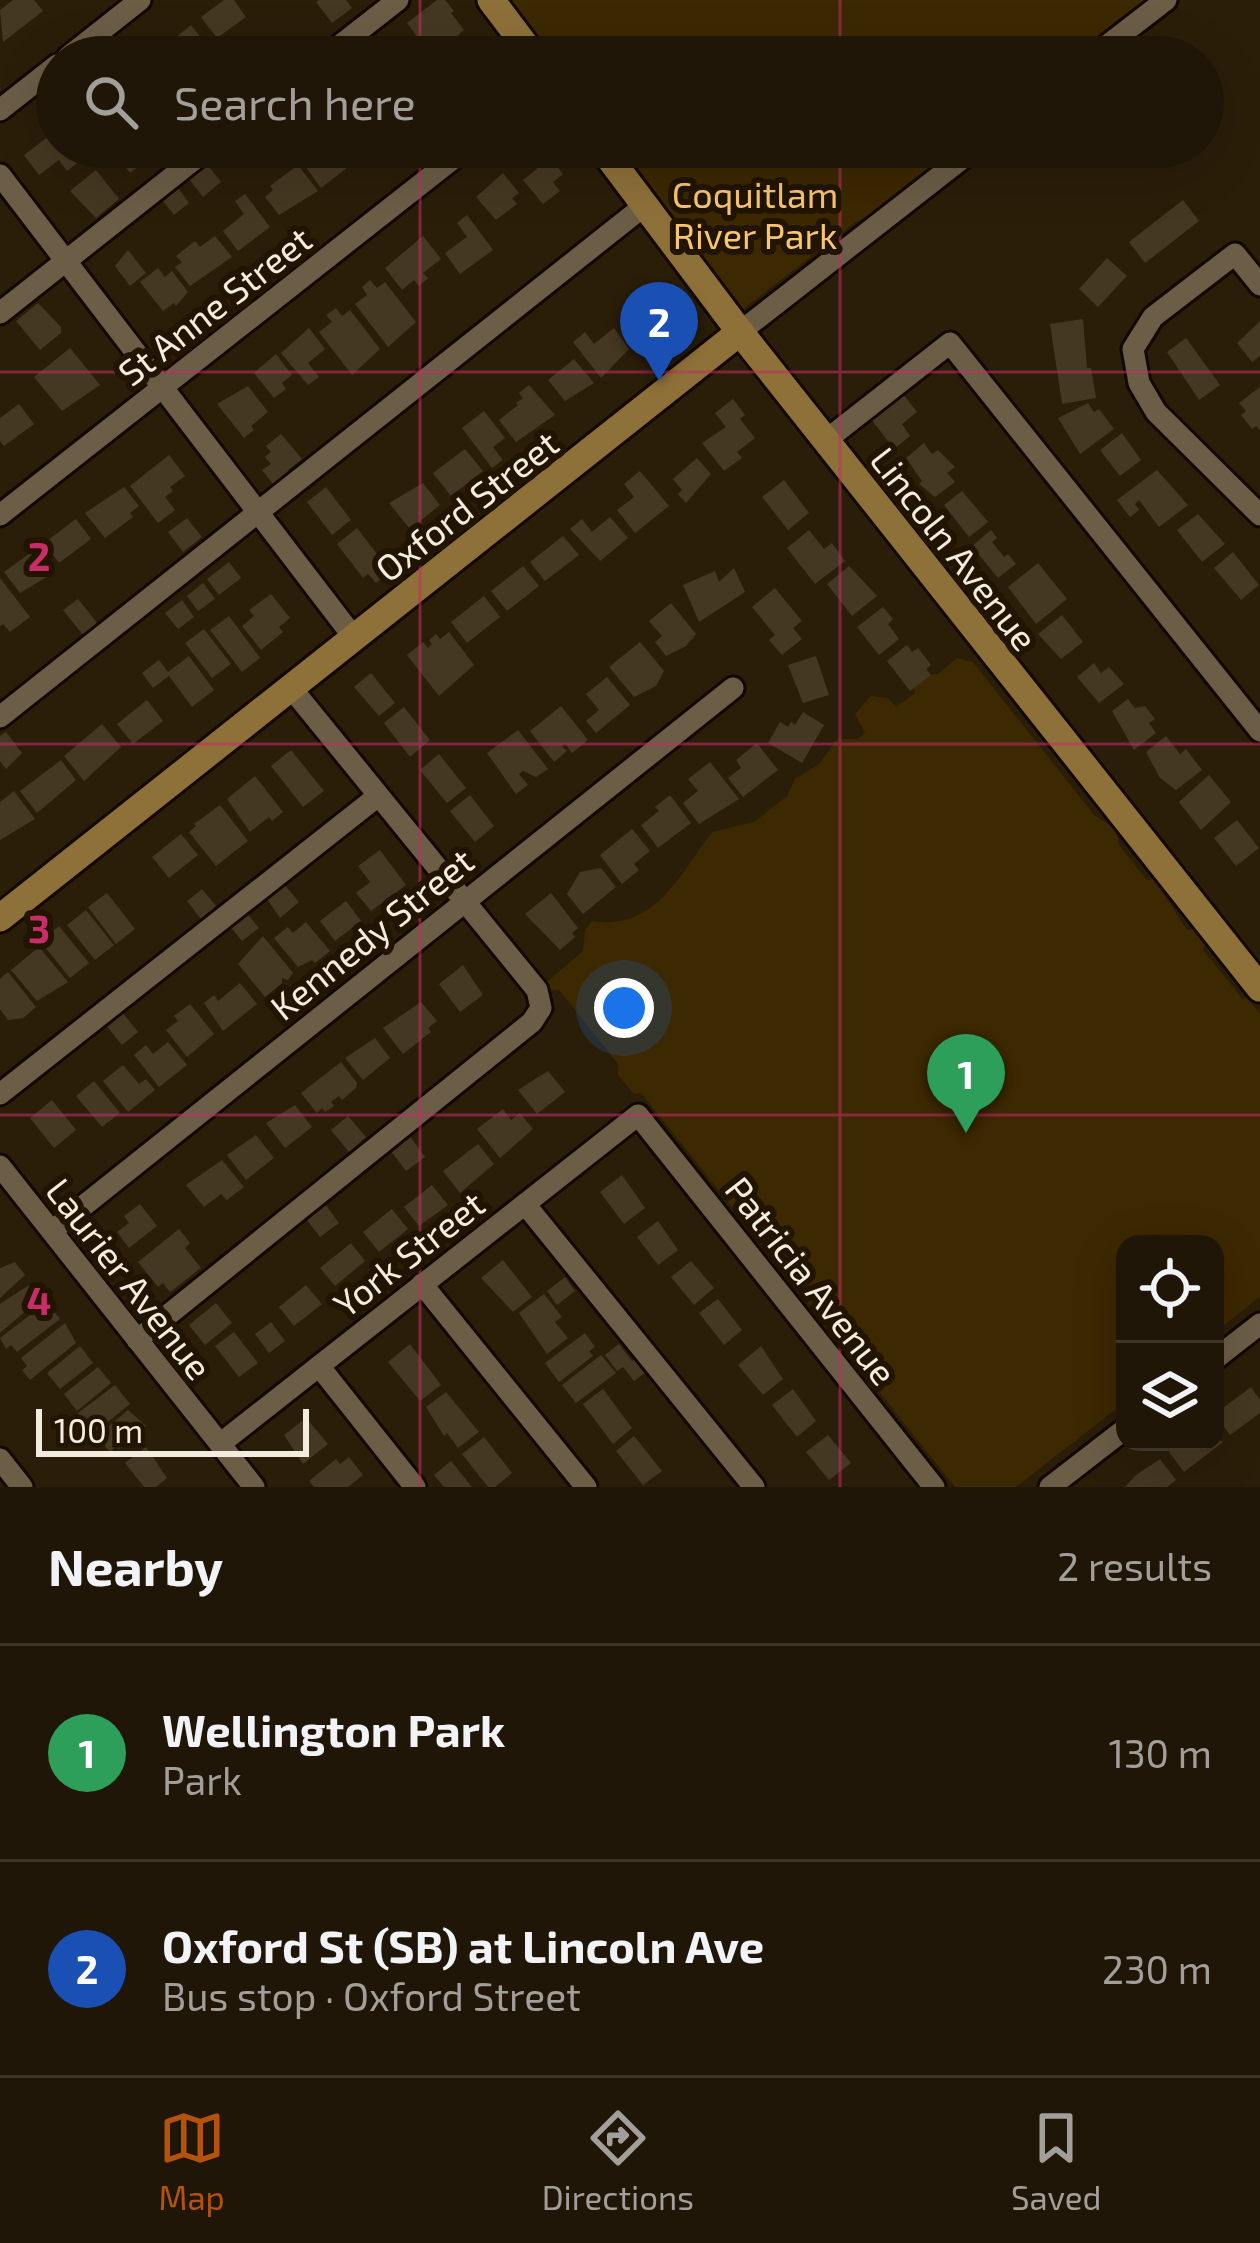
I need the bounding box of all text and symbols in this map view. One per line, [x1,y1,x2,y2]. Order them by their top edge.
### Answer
search box [36,36,1224,168]
icon: search [78,69,144,135]
text: Search here [174,75,416,129]
park label: Coquitlam River Park [672,172,838,256]
street label: St Anne Street [109,216,319,394]
pin: 2 [620,282,698,381]
street label: Oxford Street [366,420,566,590]
street label: Lincoln Avenue [862,438,1048,658]
text: 2 [28,532,50,579]
street label: Kennedy Street [261,838,481,1028]
text: 3 [28,904,50,951]
your location [594,978,654,1038]
pin: 1 [927,1034,1005,1133]
street label: Patricia Avenue [717,1167,907,1393]
street label: Laurier Avenue [38,1169,222,1387]
street label: York Street [324,1181,492,1325]
map controls [1116,1235,1224,1451]
button: locate [1116,1235,1224,1343]
text: 4 [27,1276,51,1323]
button: layers [1116,1343,1224,1451]
scale bar [36,1403,309,1456]
text: 100 m [54,1410,143,1450]
text: Nearby [48,1535,223,1596]
text: 2 results [1057,1542,1212,1589]
text: Wellington Park [162,1702,505,1756]
text: 1 [79,1729,95,1776]
text: 130 m [1108,1729,1212,1776]
text: Park [162,1756,242,1803]
text: Oxford St (SB) at Lincoln Ave [162,1918,764,1972]
text: 2 [76,1945,98,1992]
text: 230 m [1102,1945,1212,1992]
text: Bus stop · Oxford Street [162,1972,581,2019]
tab: Map [159,2105,225,2217]
tab: Directions [542,2105,694,2217]
tab: Saved [1011,2105,1101,2217]

